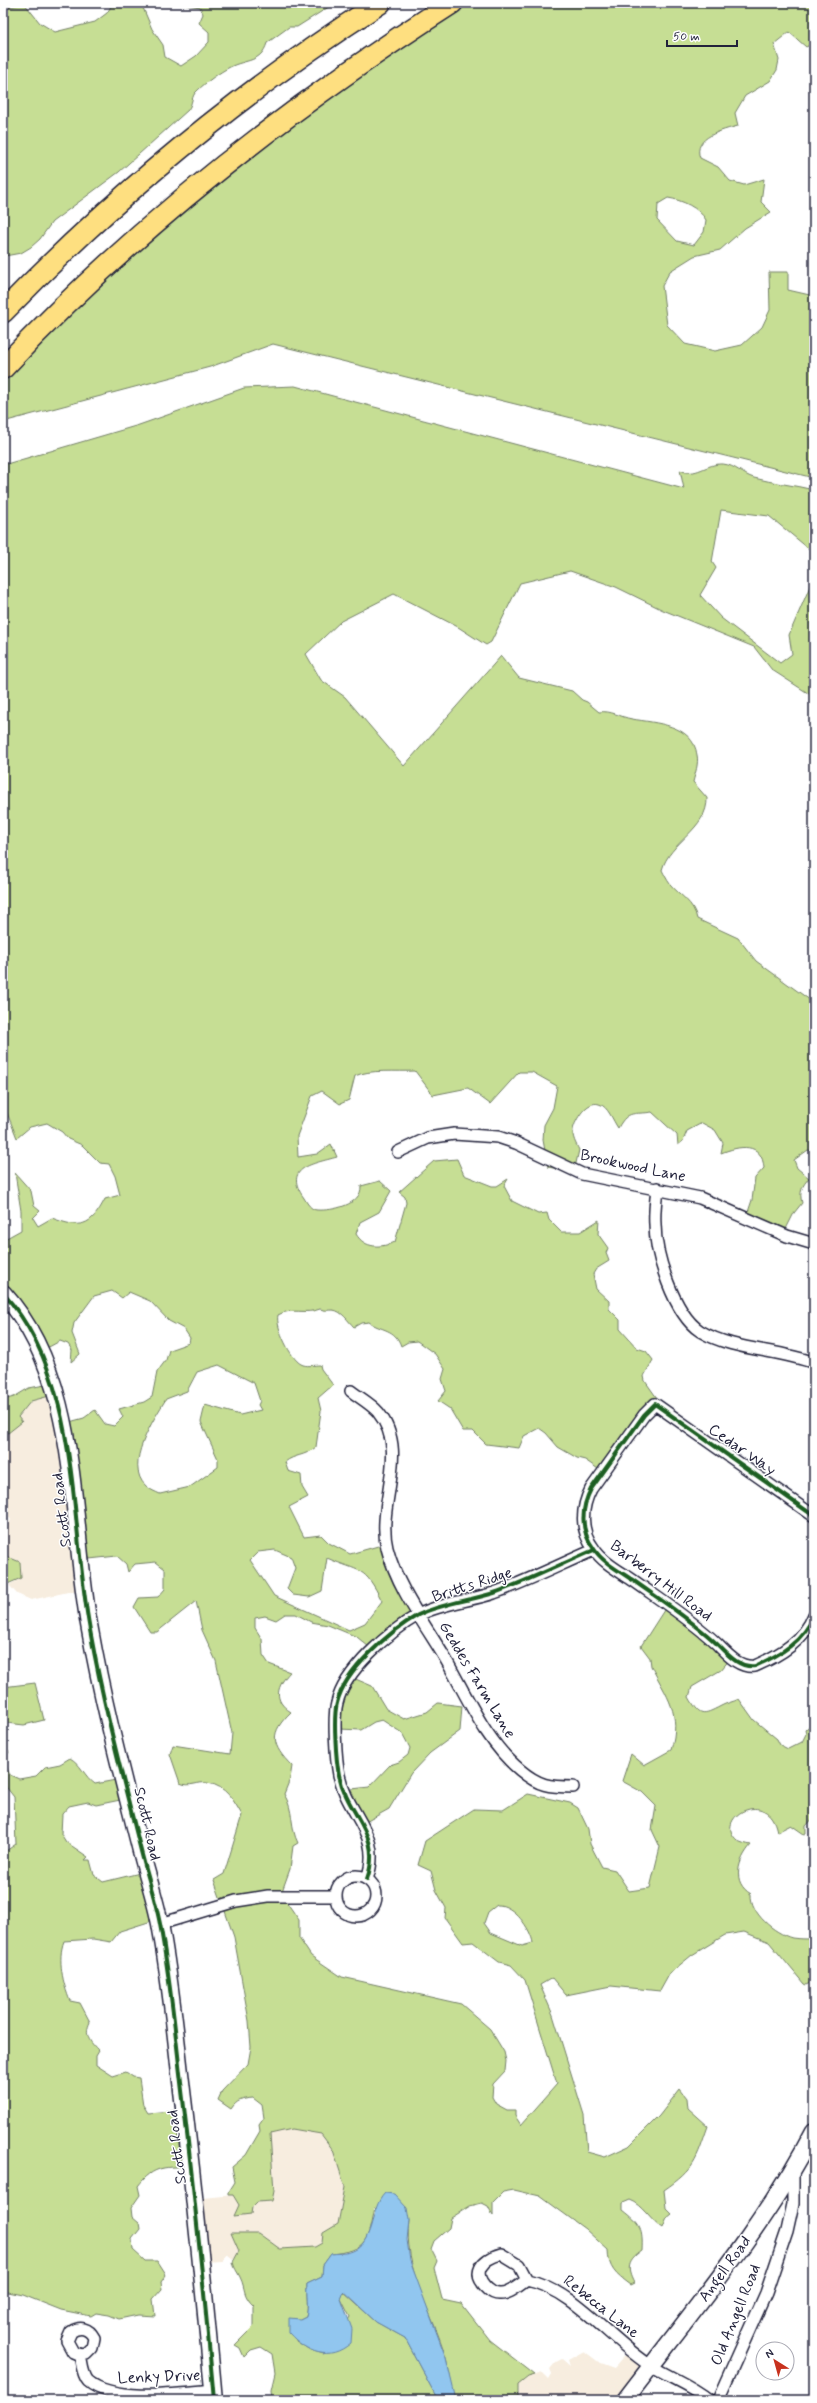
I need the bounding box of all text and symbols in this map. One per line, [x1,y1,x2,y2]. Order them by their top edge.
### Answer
scale bar [667,22,737,48]
text: 50 m [673,29,700,45]
street label: Brookwood Lane [578,1145,688,1187]
street label: Cedar Way [704,1419,780,1481]
street label: Scott Road [47,1472,77,1548]
street label: Barberry Hill Road [606,1536,716,1626]
street label: Britts Ridge [429,1562,515,1608]
street label: Geddes Farm Lane [434,1618,520,1742]
street label: Scott Road [128,1785,166,1863]
street label: Scott Road [162,2109,192,2185]
street label: Angell Road [694,2232,757,2307]
street label: Old Angell Road [706,2261,766,2369]
street label: Rebecca Lane [558,2271,644,2344]
north arrow [755,2341,795,2381]
text: N [762,2346,777,2362]
street label: Lenky Drive [117,2365,201,2389]

